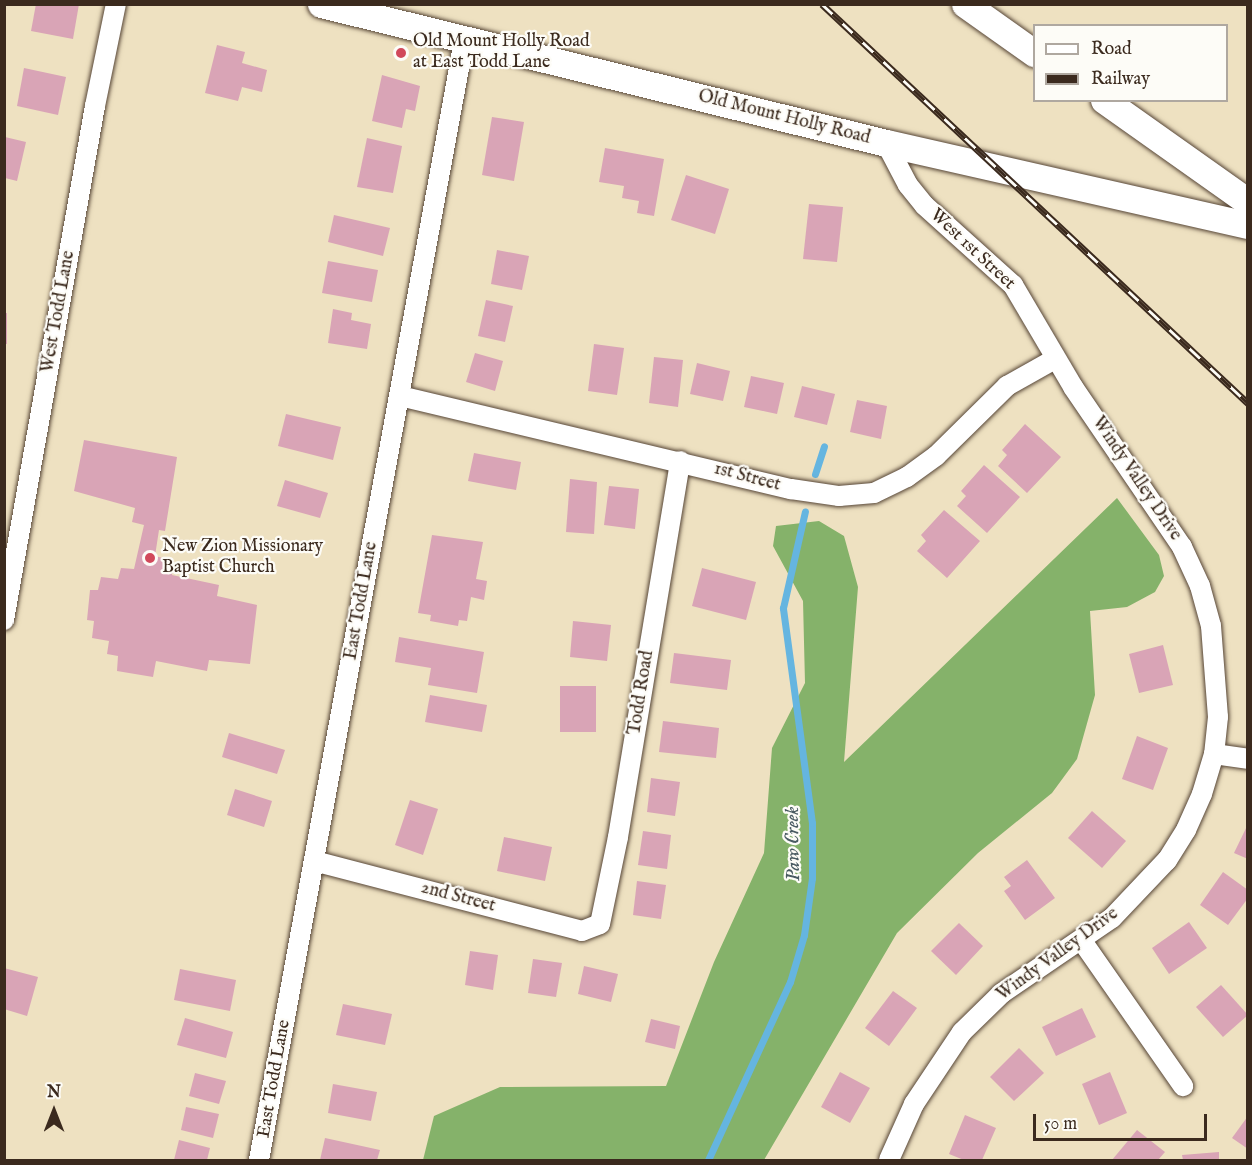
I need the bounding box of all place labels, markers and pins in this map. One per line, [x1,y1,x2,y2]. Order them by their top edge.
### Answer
place label: Old Mount Holly Road at East Todd Lane [413,32,590,74]
marker: Old Mount Holly Road at East Todd Lane [394,46,408,60]
place label: New Zion Missionary Baptist Church [162,537,323,580]
marker: New Zion Missionary Baptist Church [143,551,157,565]

